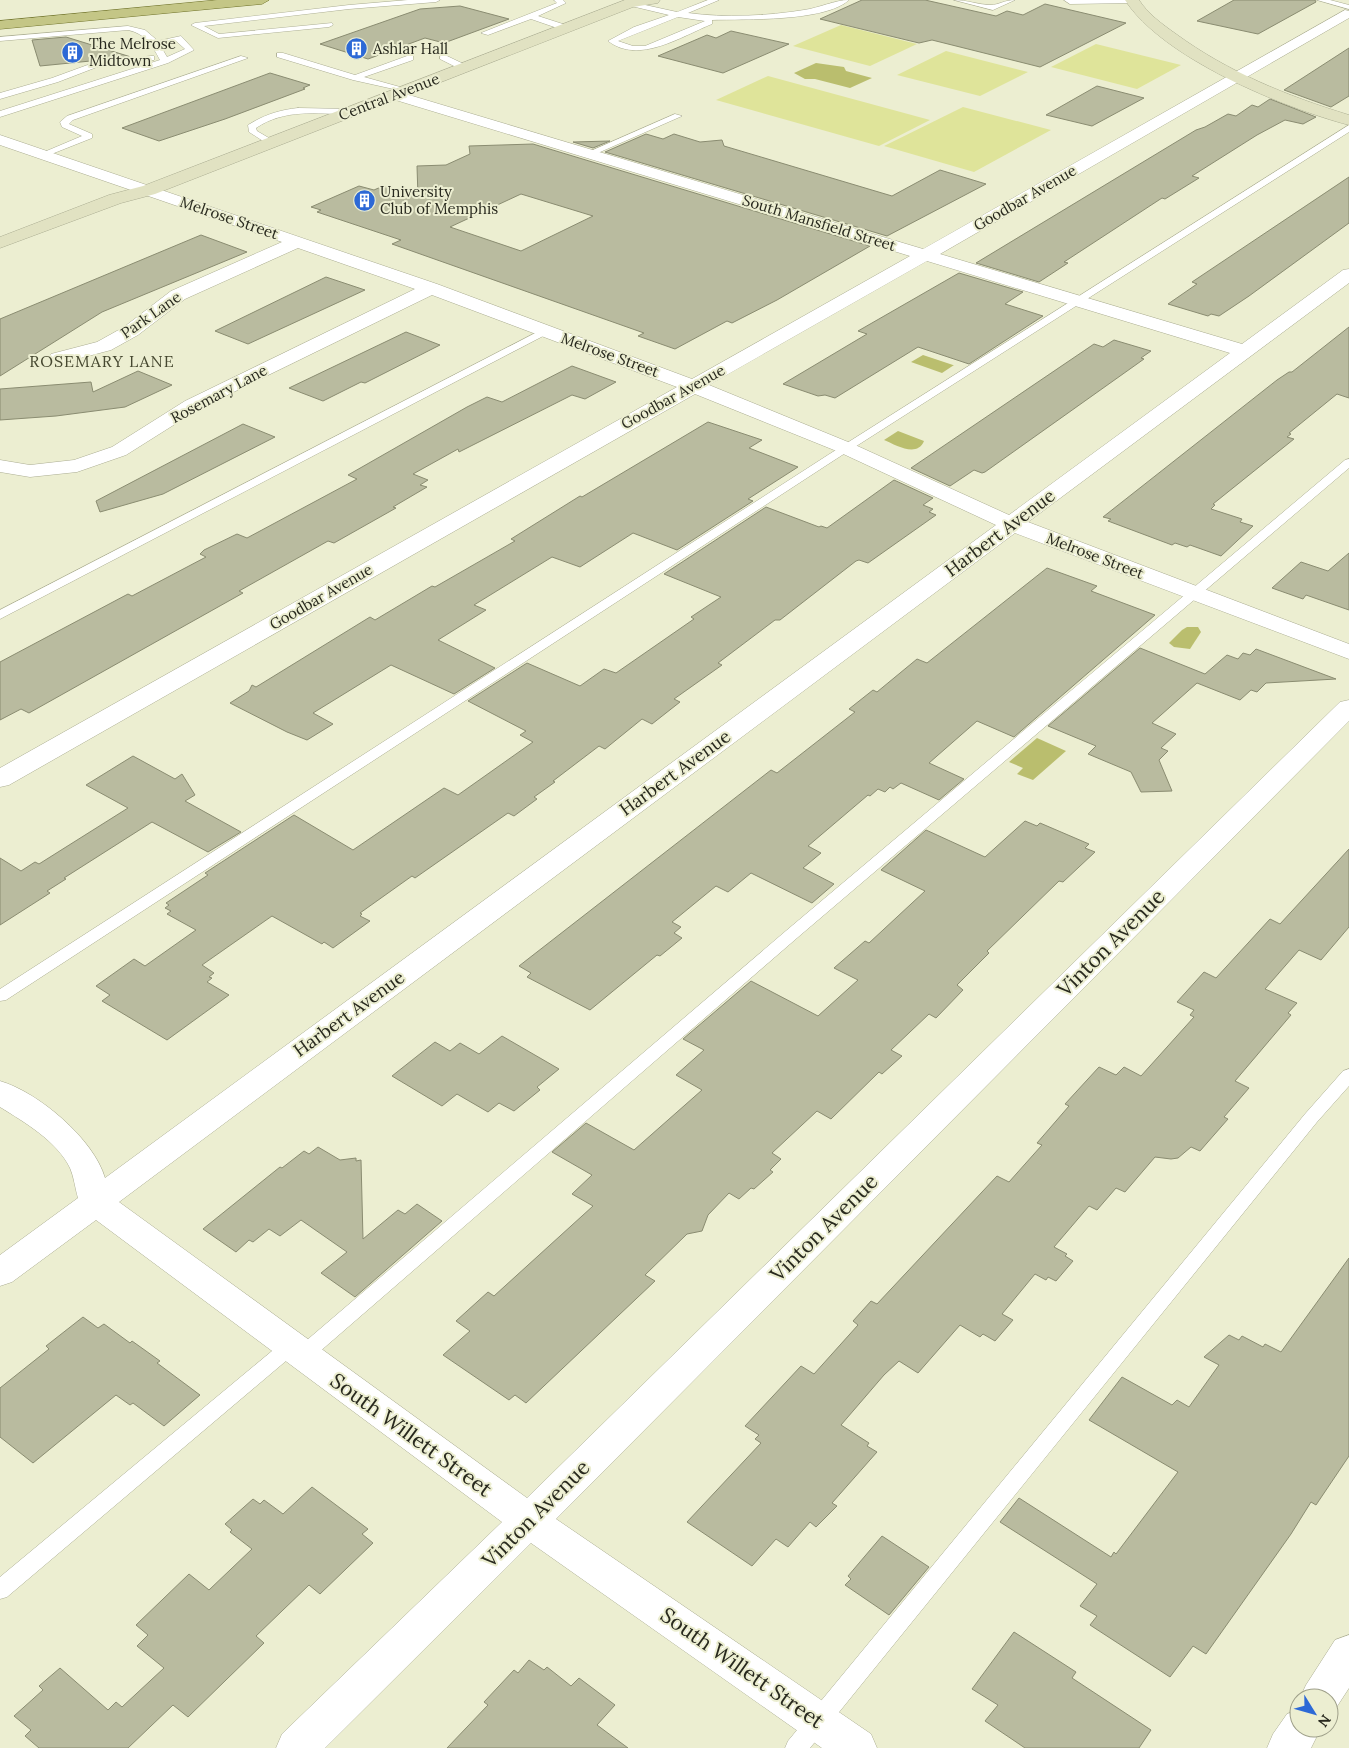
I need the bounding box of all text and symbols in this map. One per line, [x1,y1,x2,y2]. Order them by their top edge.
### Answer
place label: The Melrose Midtown [89,34,176,70]
building icon: Ashlar Hall [345,37,369,61]
place label: Ashlar Hall [372,39,448,58]
building icon: The Melrose Midtown [61,41,85,65]
street label: Central Avenue [336,69,442,124]
street label: Goodbar Avenue [970,160,1080,235]
place label: University Club of Memphis [380,182,498,218]
building icon: University Club of Memphis [352,189,376,213]
street label: South Mansfield Street [740,190,898,255]
street label: Melrose Street [178,192,281,243]
street label: Park Lane [117,287,184,342]
street label: Melrose Street [559,328,662,381]
district label: ROSEMARY LANE [29,351,175,371]
street label: Rosemary Lane [167,360,270,427]
street label: Goodbar Avenue [618,360,728,433]
street label: Harbert Avenue [940,484,1059,581]
street label: Melrose Street [1044,528,1147,583]
street label: Goodbar Avenue [266,559,376,634]
street label: Harbert Avenue [615,724,735,821]
street label: Vinton Avenue [1050,883,1170,1003]
street label: Harbert Avenue [289,965,409,1062]
street label: Vinton Avenue [763,1168,883,1288]
street label: South Willett Street [325,1367,498,1503]
street label: Vinton Avenue [475,1454,595,1574]
street label: South Willett Street [655,1601,830,1735]
north arrow [1289,1688,1339,1738]
text: N [1314,1711,1335,1731]

